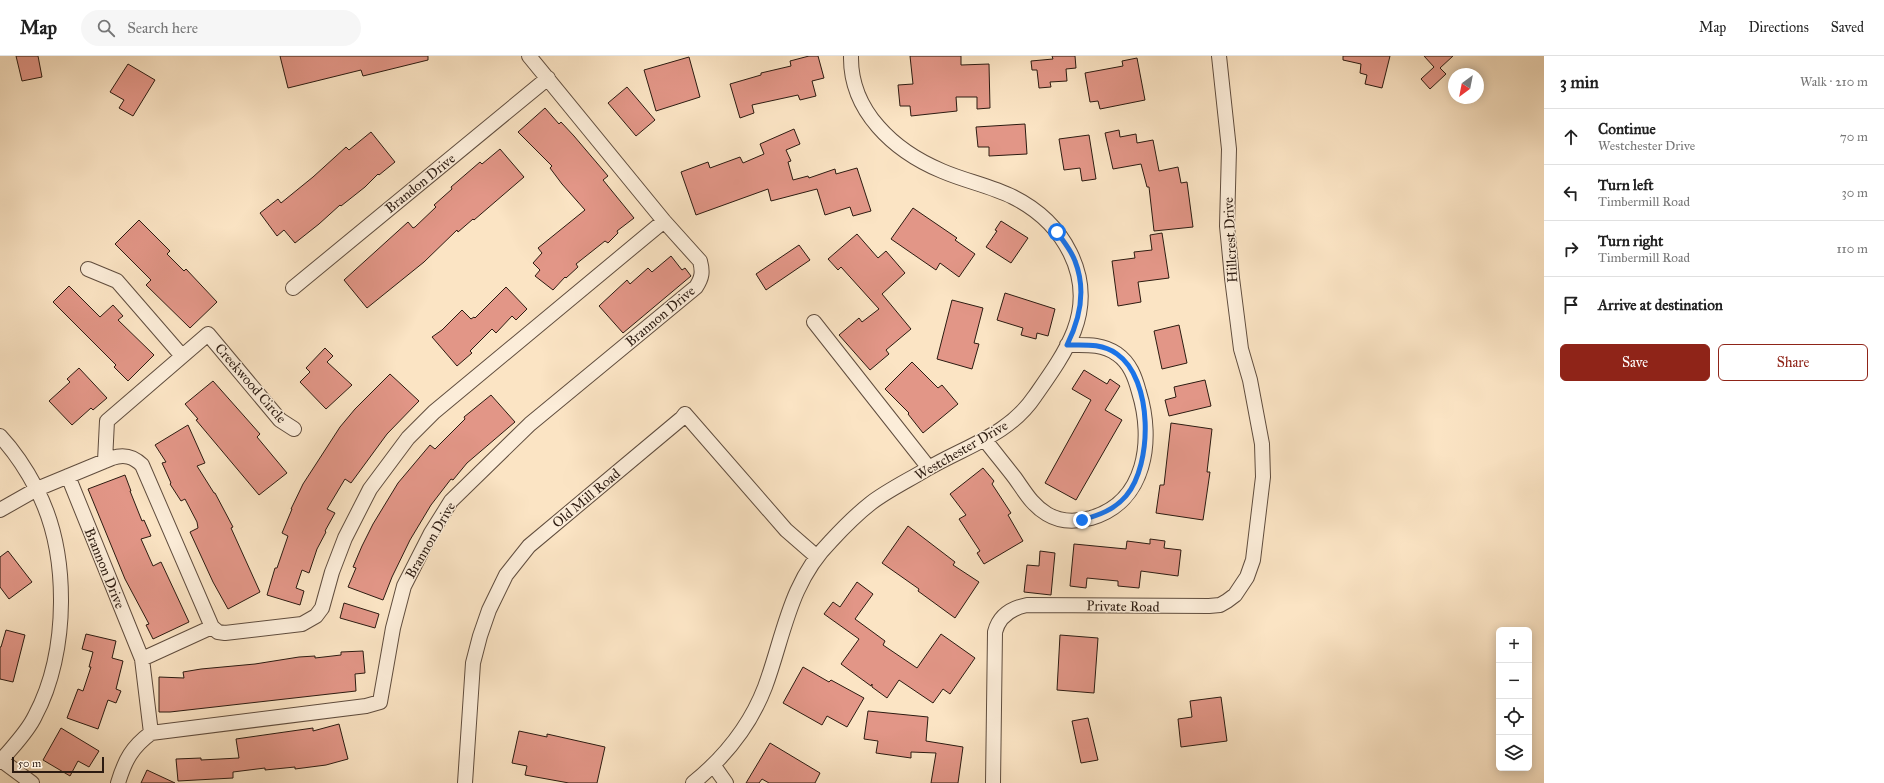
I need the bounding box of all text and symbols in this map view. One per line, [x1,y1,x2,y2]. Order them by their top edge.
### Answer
search box [81,10,361,46]
text: Map [20,16,57,39]
icon: search [95,17,117,39]
text: Search here [127,19,198,37]
text: Map [1699,19,1726,36]
text: Directions [1748,19,1809,36]
text: Saved [1831,19,1864,36]
north arrow [1448,68,1484,104]
text: 3 min [1560,72,1599,93]
text: Walk · 210 m [1800,74,1868,90]
text: Continue [1598,120,1656,138]
icon: ahead [1560,126,1582,148]
text: 70 m [1840,129,1868,145]
text: Westchester Drive [1598,138,1695,154]
street label: Brandon Drive [382,150,459,217]
text: Turn left [1598,176,1654,194]
icon: left [1560,182,1582,204]
text: 30 m [1842,185,1868,201]
text: Timbermill Road [1598,194,1690,210]
street label: Hillcrest Drive [1220,197,1241,283]
route start [1048,223,1066,241]
text: Turn right [1598,232,1663,250]
icon: right [1560,238,1582,260]
text: 110 m [1836,241,1868,257]
text: Timbermill Road [1598,250,1690,266]
street label: Brannon Drive [622,282,699,350]
icon: arrive [1560,294,1582,316]
text: Arrive at destination [1598,296,1723,314]
street label: Creekwood Circle [211,340,290,427]
button: Save [1560,344,1710,381]
button: Share [1718,344,1868,381]
street label: Westchester Drive [912,417,1011,484]
street label: Old Mill Road [549,465,624,532]
street label: Brannon Drive [402,499,459,582]
route end [1073,511,1091,529]
street label: Brannon Drive [81,525,129,611]
street label: Private Road [1086,597,1160,616]
map controls [1496,627,1532,771]
button: + [1496,627,1532,663]
button: − [1496,663,1532,699]
button: locate [1496,699,1532,735]
button: layers [1496,735,1532,771]
scale bar [12,755,104,774]
text: 50 m [18,757,41,770]

